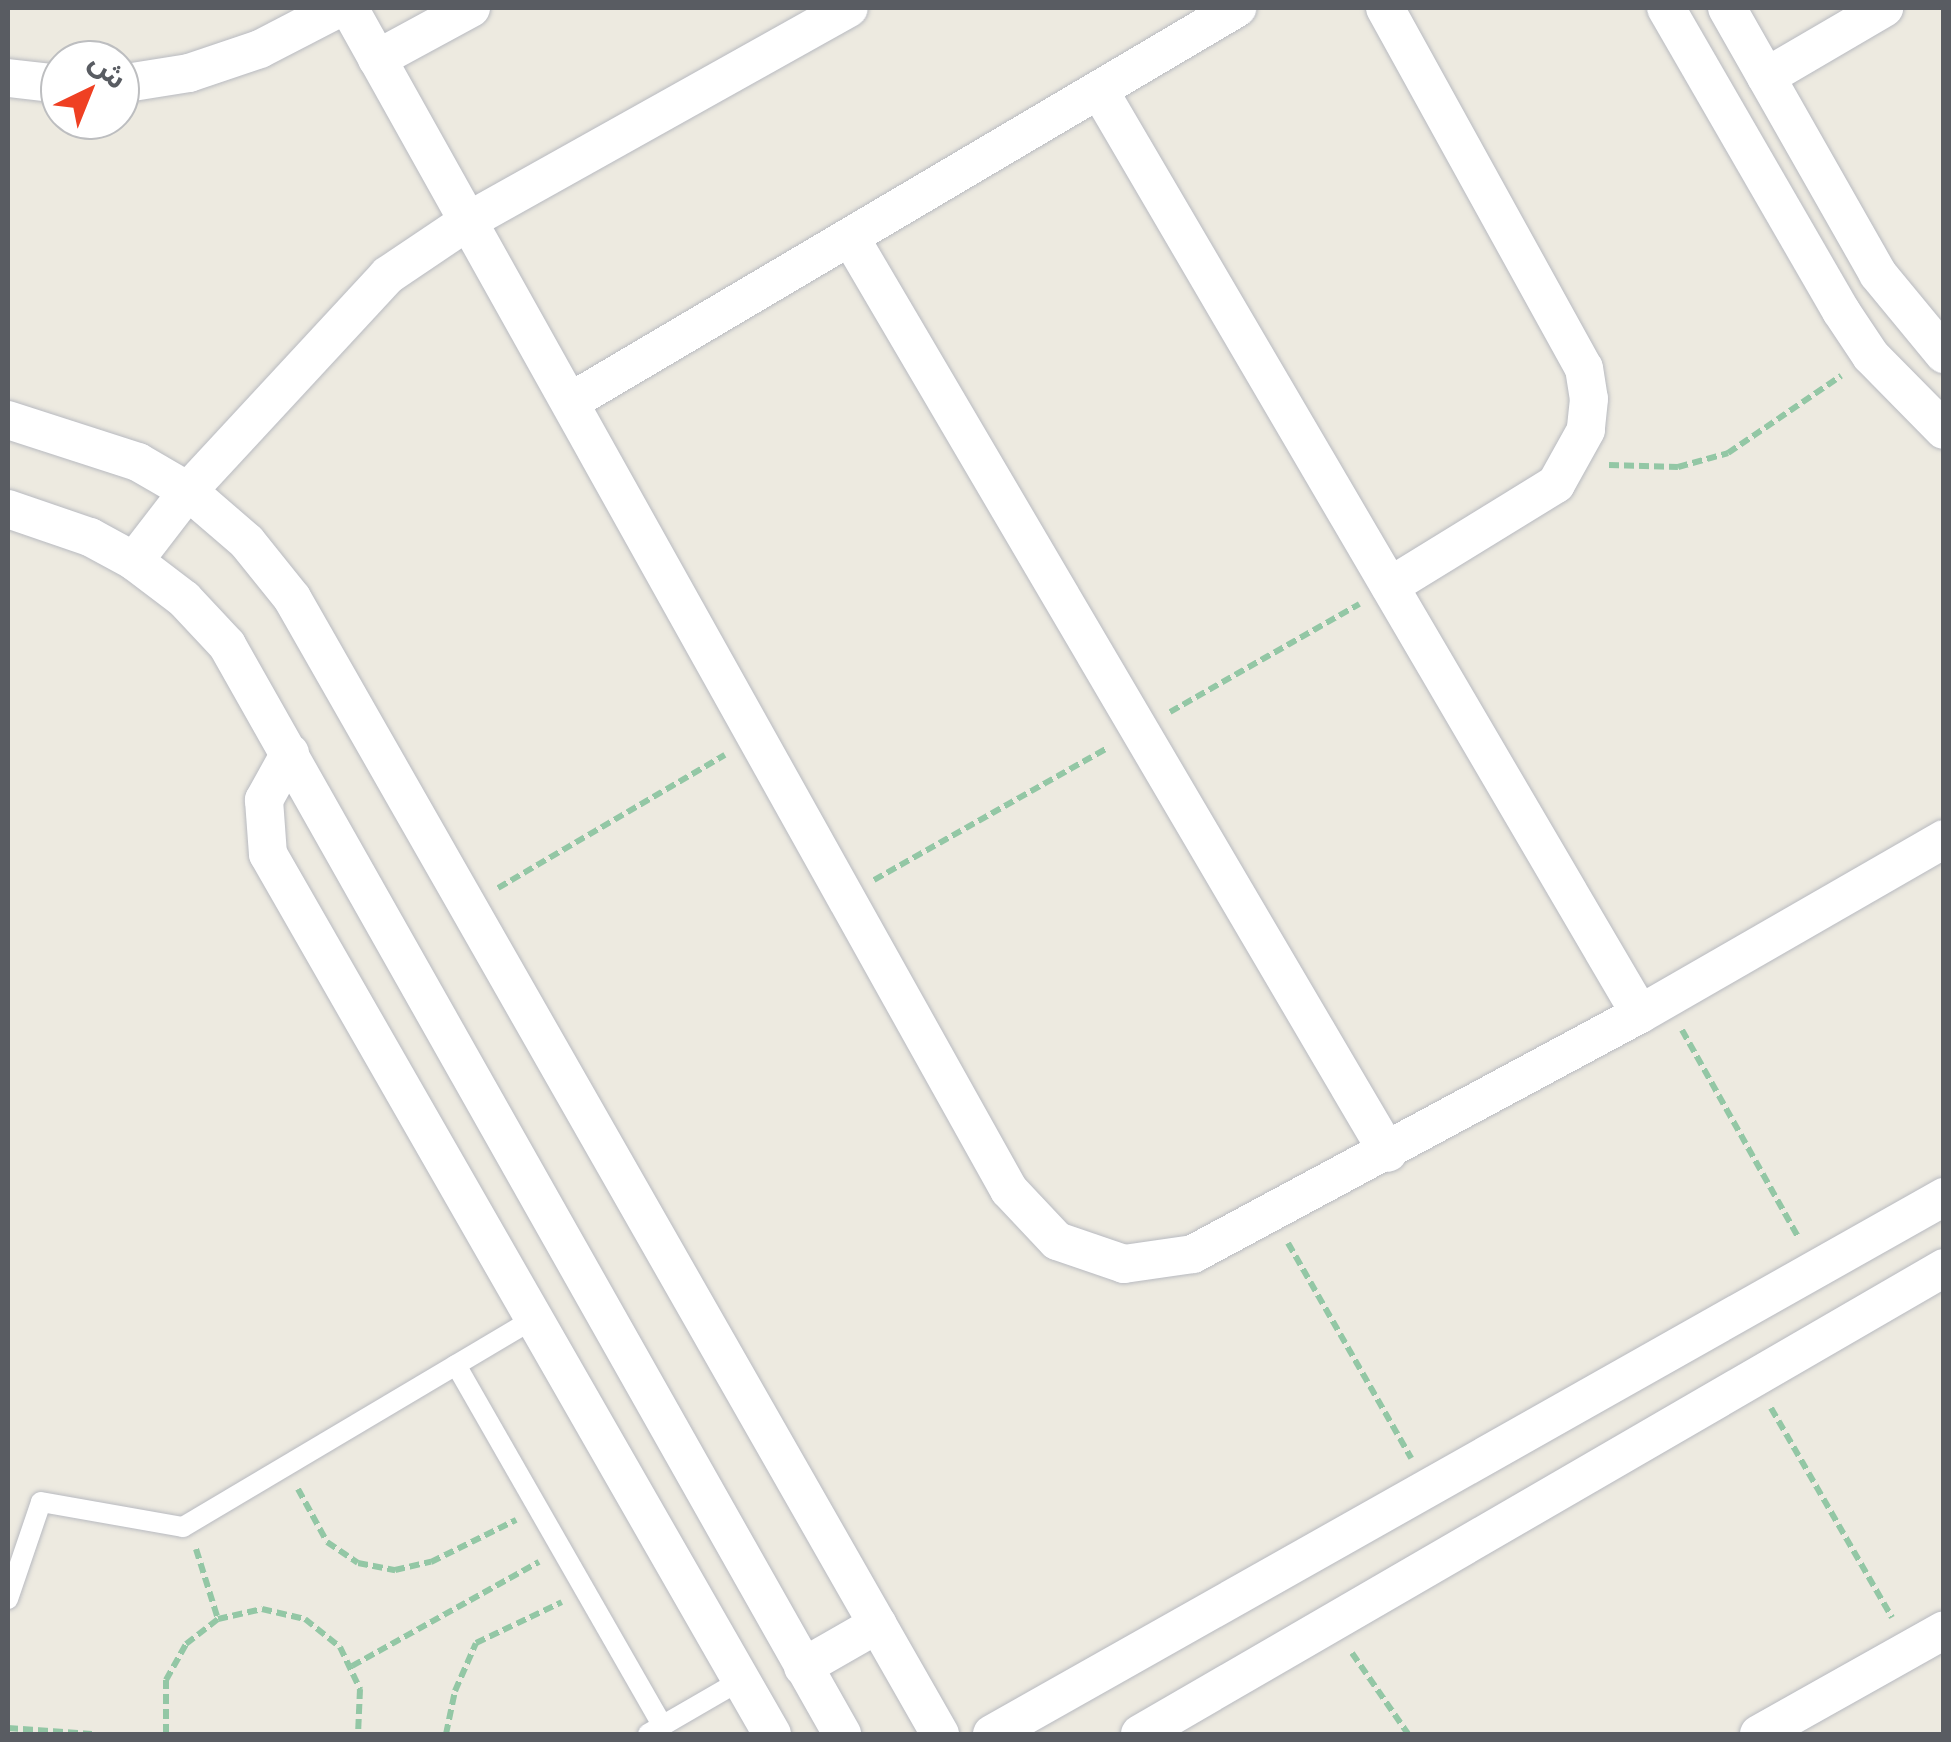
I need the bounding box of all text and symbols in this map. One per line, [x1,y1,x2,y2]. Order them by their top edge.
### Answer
north arrow [40,40,140,140]
text: ش [82,43,136,97]

